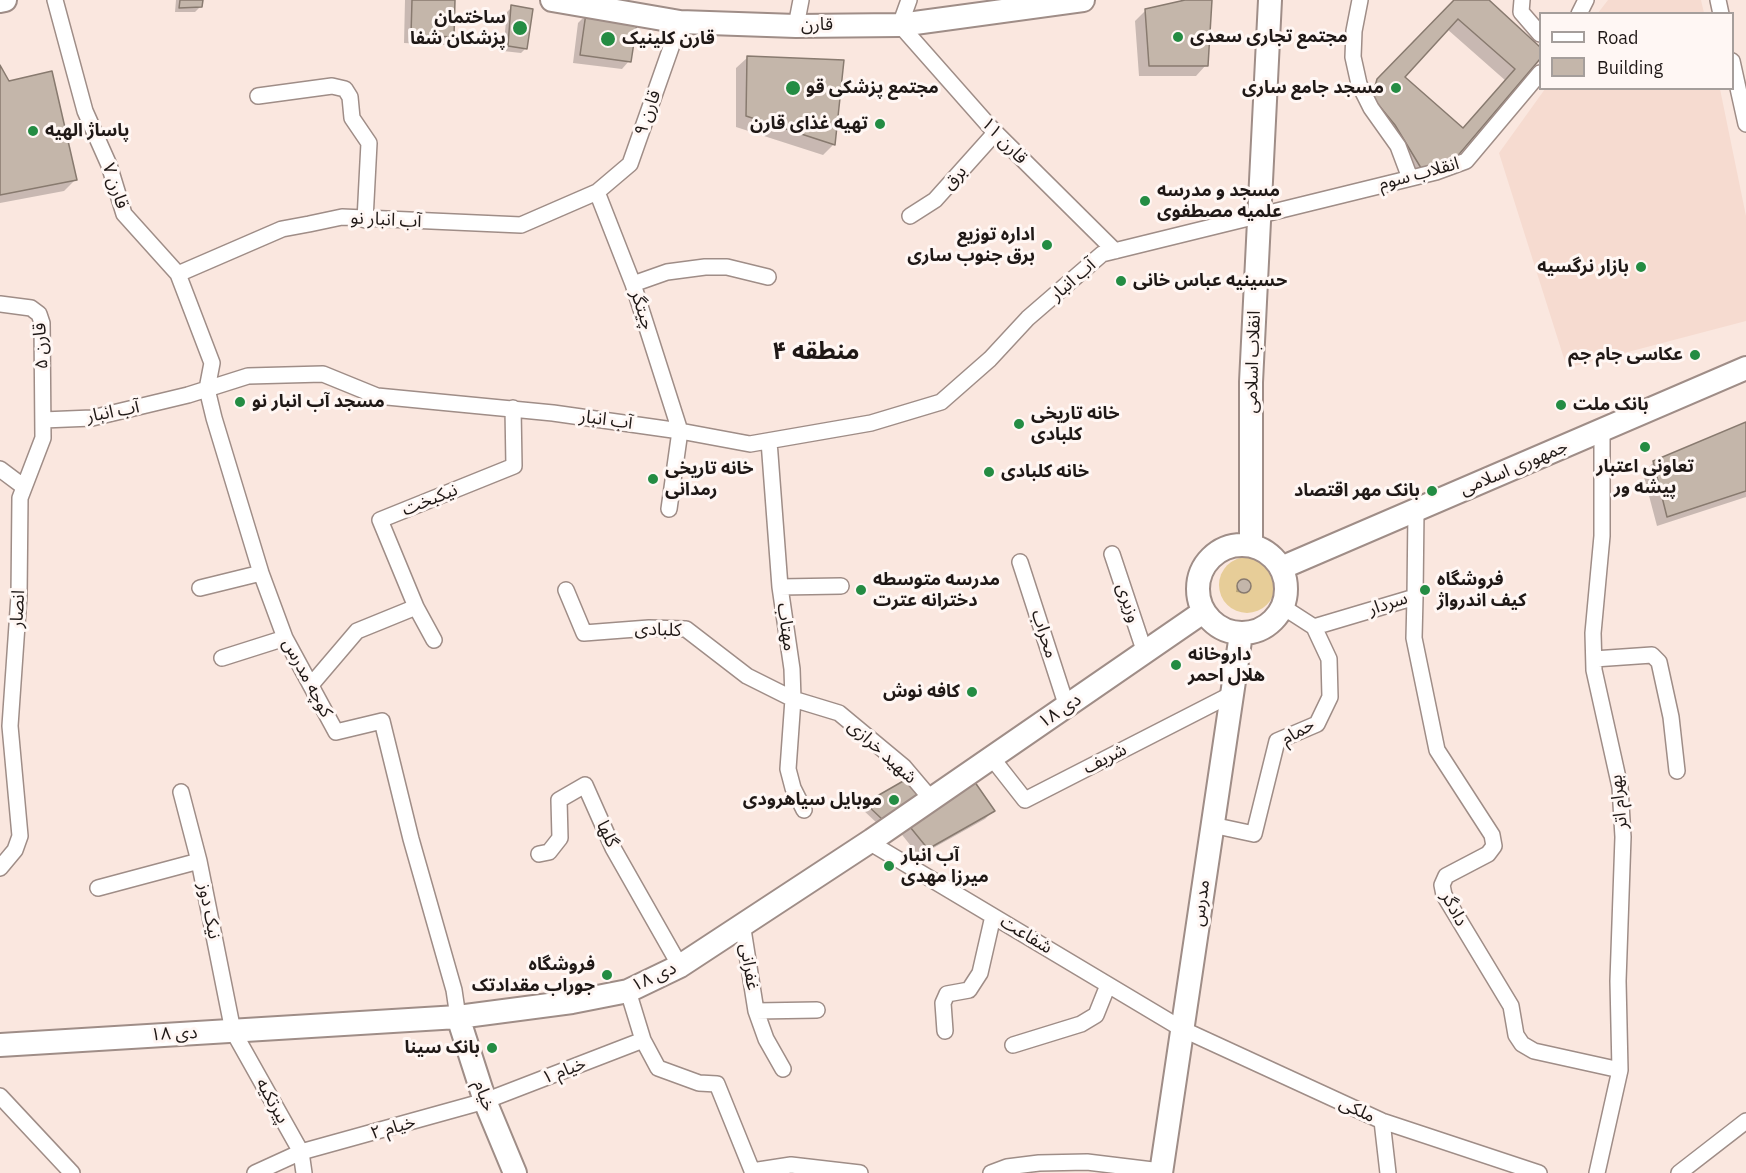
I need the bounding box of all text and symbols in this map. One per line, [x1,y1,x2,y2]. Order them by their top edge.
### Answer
place label: ساختمان پزشکان شفا [410,7,506,50]
legend [1539,12,1734,90]
street label: قارن [801,14,833,36]
marker: ساختمان پزشکان شفا [511,19,529,37]
place label: مجتمع تجاری سعدی [1190,26,1348,48]
text: Road [1597,26,1638,49]
place label: قارن کلینیک [622,28,715,50]
marker: قارن کلینیک [599,30,617,48]
marker: مجتمع تجاری سعدی [1171,30,1185,44]
text: Building [1597,56,1663,79]
place label: مجتمع پزشکی قو [806,77,939,99]
place label: مسجد جامع ساری [1242,77,1384,99]
marker: مجتمع پزشکی قو [784,79,802,97]
marker: مسجد جامع ساری [1389,81,1403,95]
street label: قارن ٩ [630,87,666,139]
place label: تهیه غذای قارن [750,113,868,135]
street label: قارن ۱۱ [976,113,1032,169]
marker: تهیه غذای قارن [873,117,887,131]
place label: پاساژ الهیه [45,120,130,142]
marker: پاساژ الهیه [26,124,40,138]
street label: انقلاب سوم [1376,153,1462,195]
street label: قارن ٧ [97,160,133,212]
street label: برق [939,161,971,195]
place label: مسجد و مدرسه علمیه مصطفوی [1157,180,1282,222]
marker: مسجد و مدرسه علمیه مصطفوی [1138,194,1152,208]
street label: آب انبار نو [350,207,422,233]
place label: اداره توزیع برق جنوب ساری [907,224,1035,266]
marker: اداره توزیع برق جنوب ساری [1040,238,1054,252]
street label: آب انبار [1046,254,1100,306]
place label: بازار نرگسیه [1537,256,1629,278]
marker: بازار نرگسیه [1634,260,1648,274]
place label: حسینیه عباس خانی [1133,270,1287,292]
marker: حسینیه عباس خانی [1114,274,1128,288]
street label: چیتگر [626,287,658,333]
street label: انقلاب اسلامی [1240,310,1266,414]
street label: قارن ۵ [29,322,53,370]
district label: منطقه ۴ [773,338,859,366]
place label: عکاسی جام جم [1568,344,1683,366]
marker: عکاسی جام جم [1688,348,1702,362]
place label: مسجد آب انبار نو [252,391,385,413]
place label: بانک ملت [1573,394,1649,416]
marker: مسجد آب انبار نو [233,395,247,409]
street label: آب انبار [85,396,141,428]
marker: بانک ملت [1554,398,1568,412]
place label: خانه تاریخی کلبادی [1031,403,1120,446]
street label: آب انبار [578,406,634,434]
marker: خانه تاریخی کلبادی [1012,417,1026,431]
street label: جمهوری اسلامی [1457,436,1571,500]
marker: تعاونی اعتبار پیشه ور [1638,440,1652,454]
place label: تعاونی اعتبار پیشه ور [1596,456,1694,498]
place label: خانه تاریخی رمدانی [665,458,754,500]
place label: خانه کلبادی [1001,461,1089,483]
marker: خانه کلبادی [982,465,996,479]
marker: خانه تاریخی رمدانی [646,472,660,486]
street label: نیکبخت [399,479,461,521]
place label: بانک مهر اقتصاد [1294,480,1420,502]
marker: بانک مهر اقتصاد [1425,484,1439,498]
place label: مدرسه متوسطه دخترانه عترت [873,569,1000,612]
place label: فروشگاه کیف اندرواژ [1437,569,1526,612]
street label: وزیری [1112,580,1144,626]
marker: مدرسه متوسطه دخترانه عترت [854,583,868,597]
marker: فروشگاه کیف اندرواژ [1418,583,1432,597]
street label: سردار [1366,588,1410,620]
street label: انصار [6,589,30,629]
street label: مهتاب [772,602,800,652]
street label: محراب [1026,607,1062,661]
street label: کلبادی [634,618,682,642]
street label: کوچه مدرس [277,635,337,721]
place label: داروخانه هلال احمر [1188,644,1265,686]
marker: داروخانه هلال احمر [1169,658,1183,672]
place label: کافه نوش [883,681,960,703]
marker: کافه نوش [965,685,979,699]
street label: ۱۸ دی [1034,689,1086,733]
street label: حمام [1277,714,1319,750]
street label: شهید خرازی [843,715,921,789]
street label: شریف [1080,739,1130,779]
street label: بهرام اتر [1605,774,1633,830]
place label: موبایل سیاهرودی [743,789,882,811]
marker: موبایل سیاهرودی [887,793,901,807]
street label: گلها [591,817,623,851]
place label: آب انبار میرزا مهدی [901,845,989,888]
marker: آب انبار میرزا مهدی [882,859,896,873]
street label: مدرس [1187,878,1215,928]
street label: نیک دوز [193,881,225,941]
street label: دادگر [1436,888,1472,930]
street label: شفاعت [996,911,1056,959]
street label: غفرانی [735,942,763,992]
place label: فروشگاه جوراب مقدادتک [472,954,595,996]
street label: ۱۸ دی [628,957,680,997]
marker: فروشگاه جوراب مقدادتک [600,968,614,982]
street label: ۱۸ دی [150,1022,198,1046]
place label: بانک سینا [404,1037,480,1059]
marker: بانک سینا [485,1041,499,1055]
street label: خیام ۱ [539,1053,589,1089]
street label: پیرتکیه [251,1074,293,1128]
street label: خیام [469,1078,499,1114]
street label: ملکی [1336,1092,1378,1128]
street label: خیام ۲ [368,1111,418,1145]

